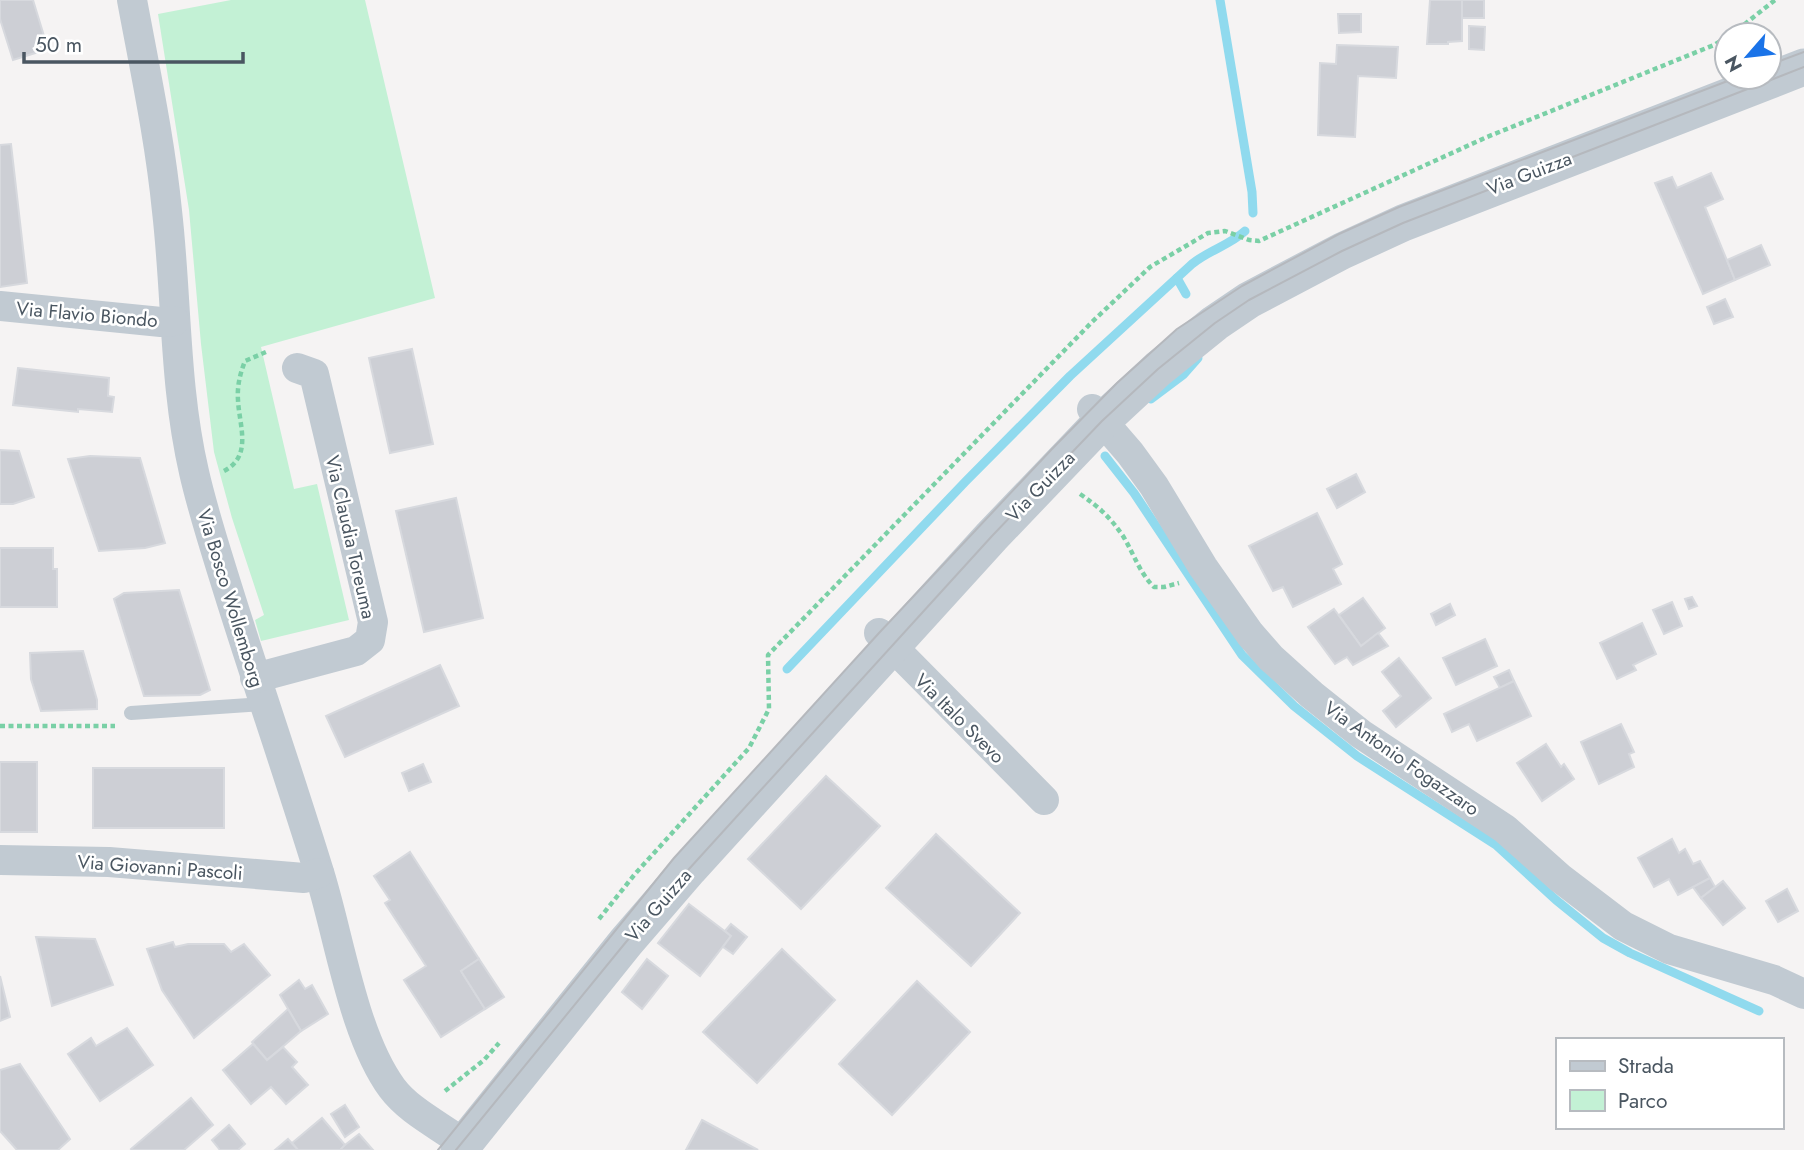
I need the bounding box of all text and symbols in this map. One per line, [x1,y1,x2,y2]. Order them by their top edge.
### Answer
scale bar [24,21,243,65]
north arrow [1713,21,1783,91]
text: 50 m [35,30,82,60]
text: N [1718,51,1749,77]
street label: Via Guizza [1483,145,1576,202]
street label: Via Flavio Biondo [15,295,159,334]
street label: Via Guizza [1000,445,1081,528]
street label: Via Claudia Toreuma [319,453,382,621]
street label: Via Bosco Wollemborg [191,506,271,691]
street label: Via Italo Svevo [909,667,1011,769]
street label: Via Antonio Fogazzaro [1319,695,1485,822]
street label: Via Giovanni Pascoli [76,848,243,887]
street label: Via Guizza [619,863,698,948]
legend [1556,1038,1783,1129]
text: Strada [1618,1051,1674,1081]
text: Parco [1618,1086,1667,1116]

